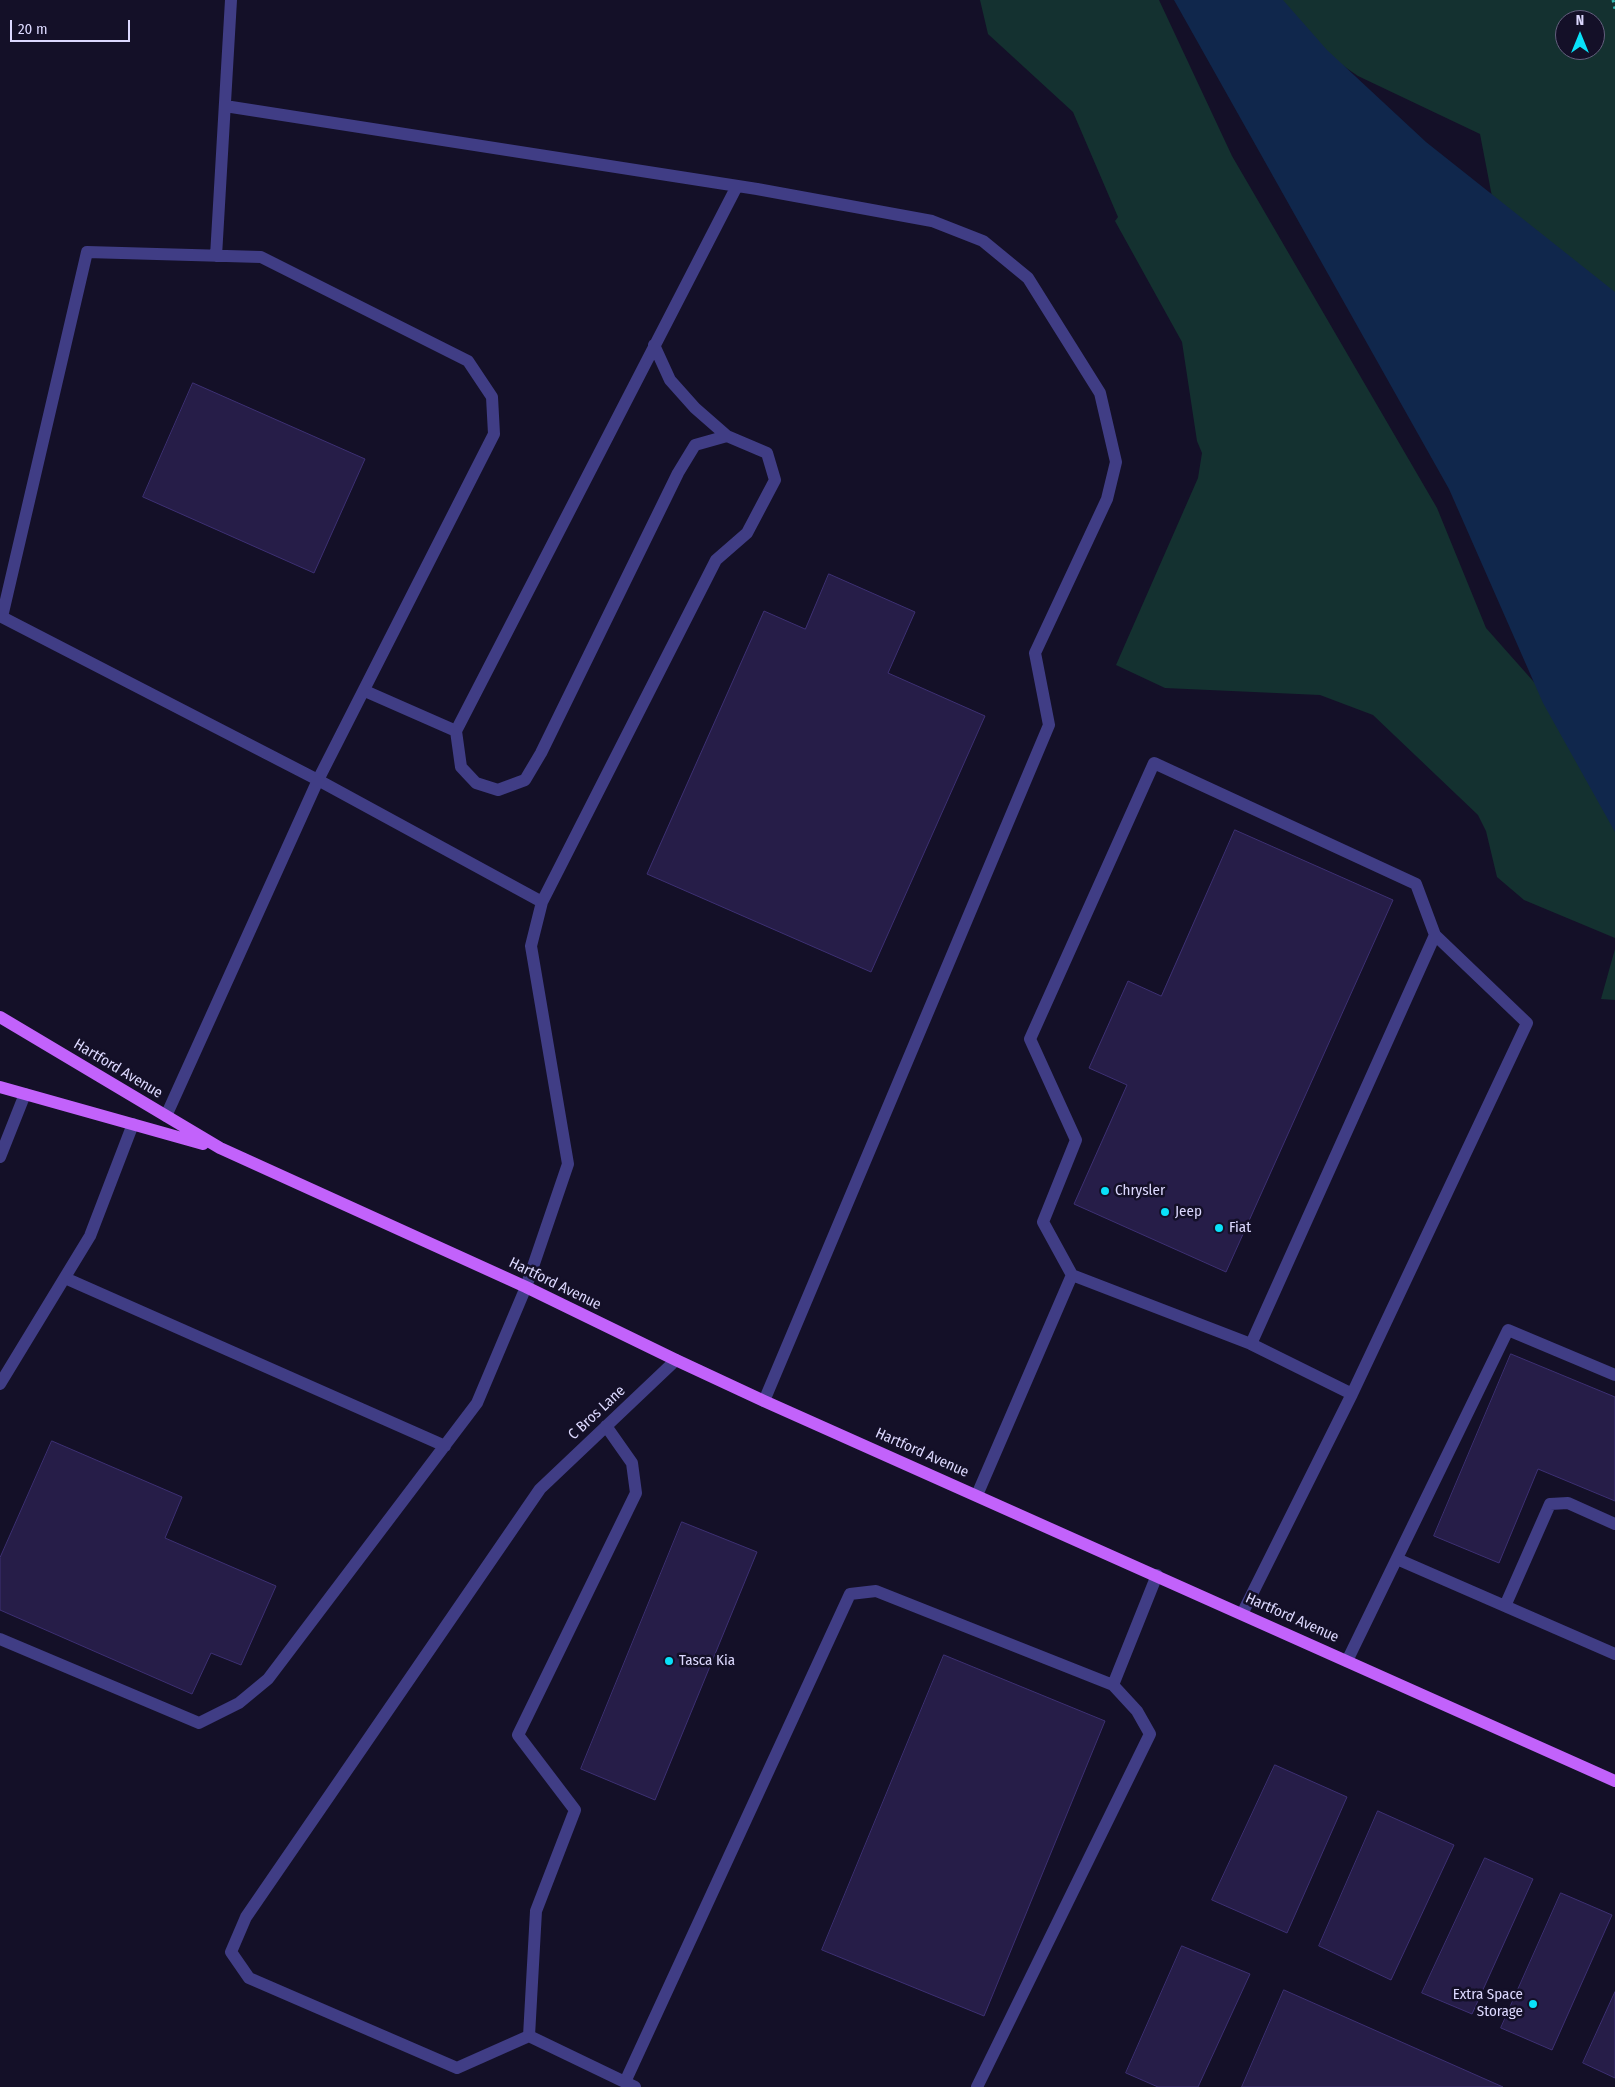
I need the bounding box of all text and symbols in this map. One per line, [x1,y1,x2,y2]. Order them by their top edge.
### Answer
scale bar [12,10,132,42]
north arrow [1555,10,1605,60]
text: N [1576,12,1584,29]
text: 20 m [18,20,48,38]
street label: Hartford Avenue [70,1035,166,1103]
place label: Chrysler [1115,1182,1165,1200]
marker: Chrysler [1099,1185,1111,1197]
place label: Jeep [1175,1203,1202,1221]
marker: Jeep [1159,1206,1171,1218]
place label: Fiat [1229,1219,1251,1237]
marker: Fiat [1213,1222,1225,1234]
street label: Hartford Avenue [506,1254,604,1314]
street label: C Bros Lane [565,1382,629,1444]
street label: Hartford Avenue [872,1424,972,1482]
street label: Hartford Avenue [1242,1589,1342,1647]
place label: Tasca Kia [679,1652,735,1670]
marker: Tasca Kia [663,1655,675,1667]
place label: Extra Space Storage [1453,1986,1523,2021]
marker: Extra Space Storage [1527,1998,1539,2010]

